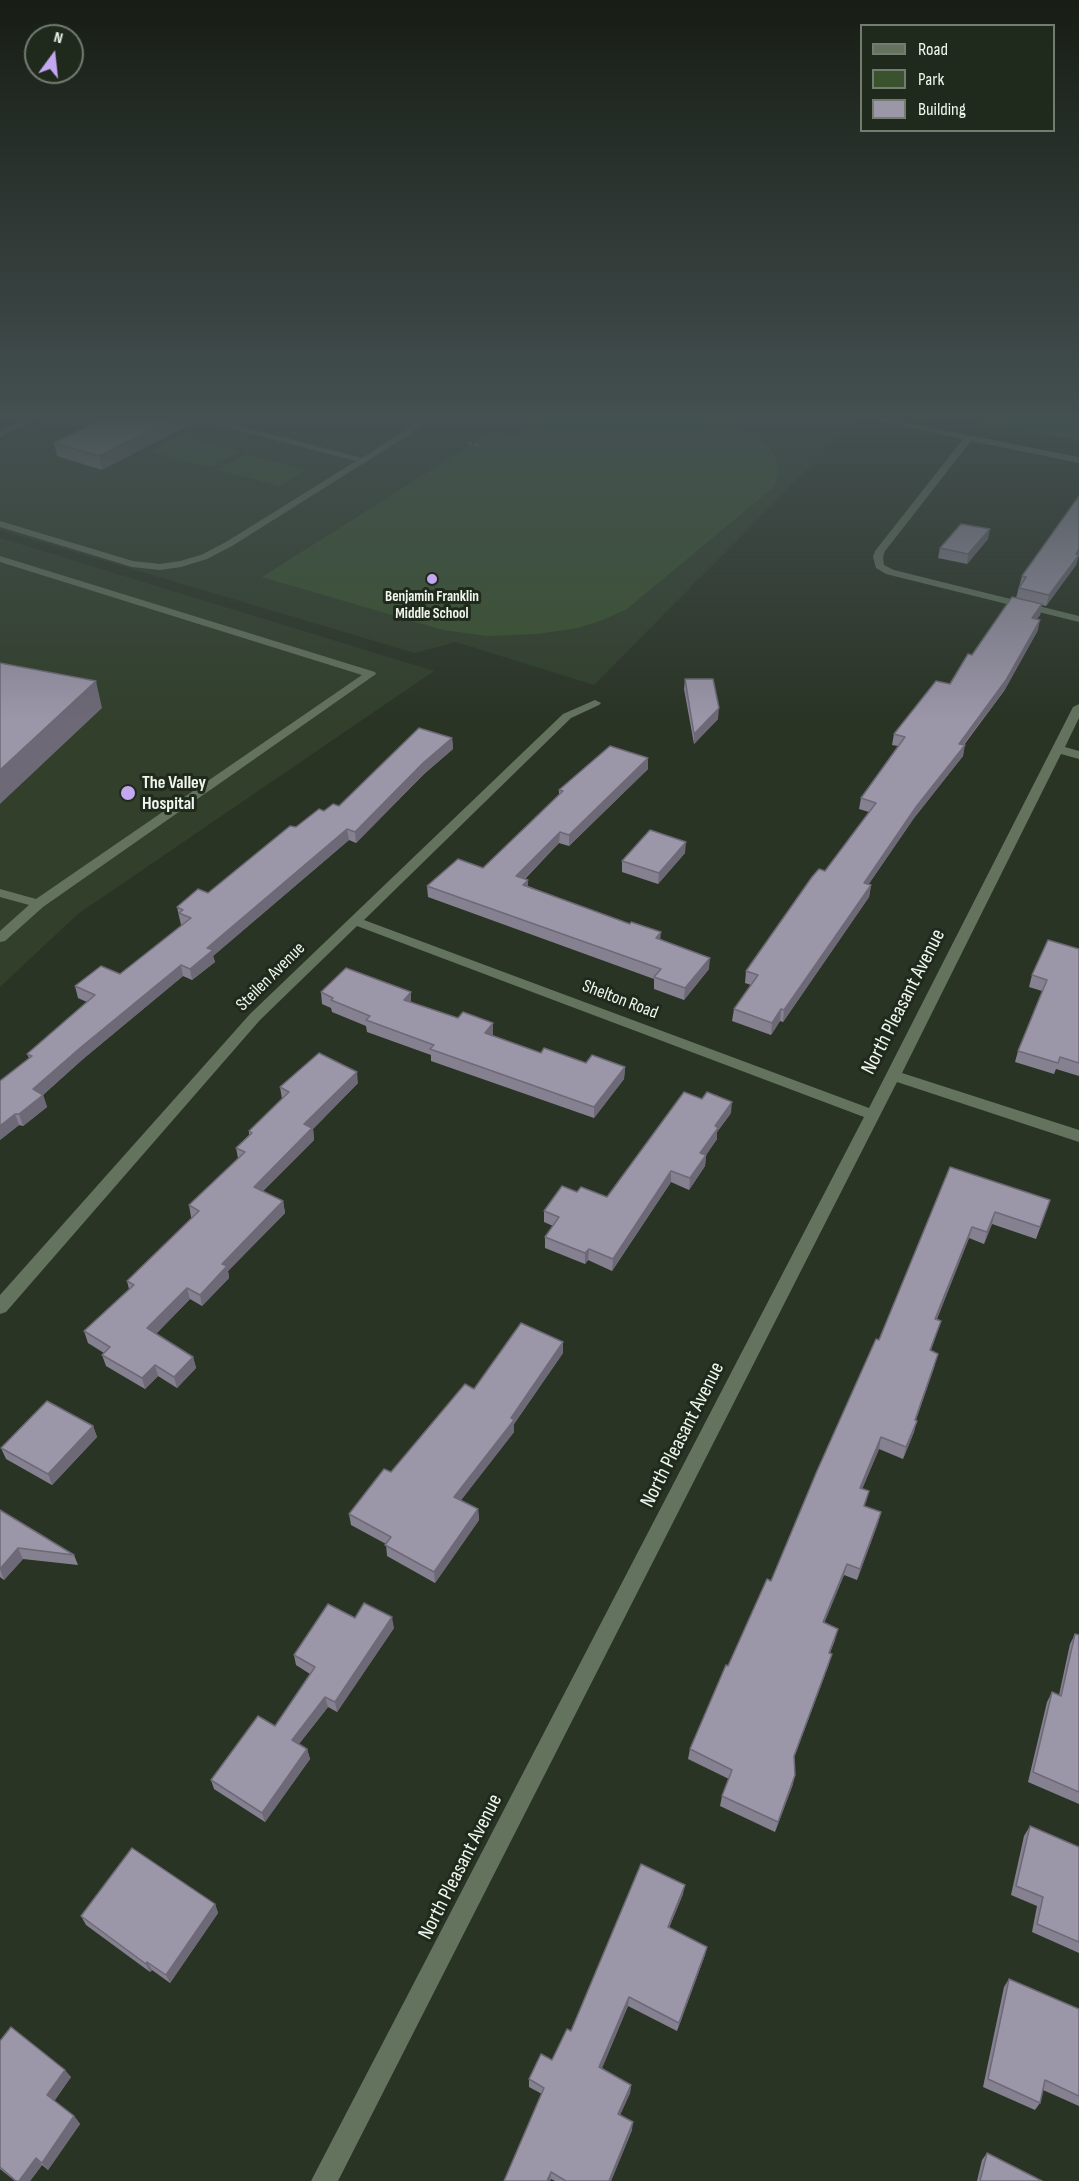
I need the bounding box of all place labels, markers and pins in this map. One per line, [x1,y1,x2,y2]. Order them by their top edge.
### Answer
marker: Benjamin Franklin Middle School [425,572,439,586]
place label: Benjamin Franklin Middle School [385,588,479,623]
place label: The Valley Hospital [142,772,206,814]
marker: The Valley Hospital [119,784,137,802]

